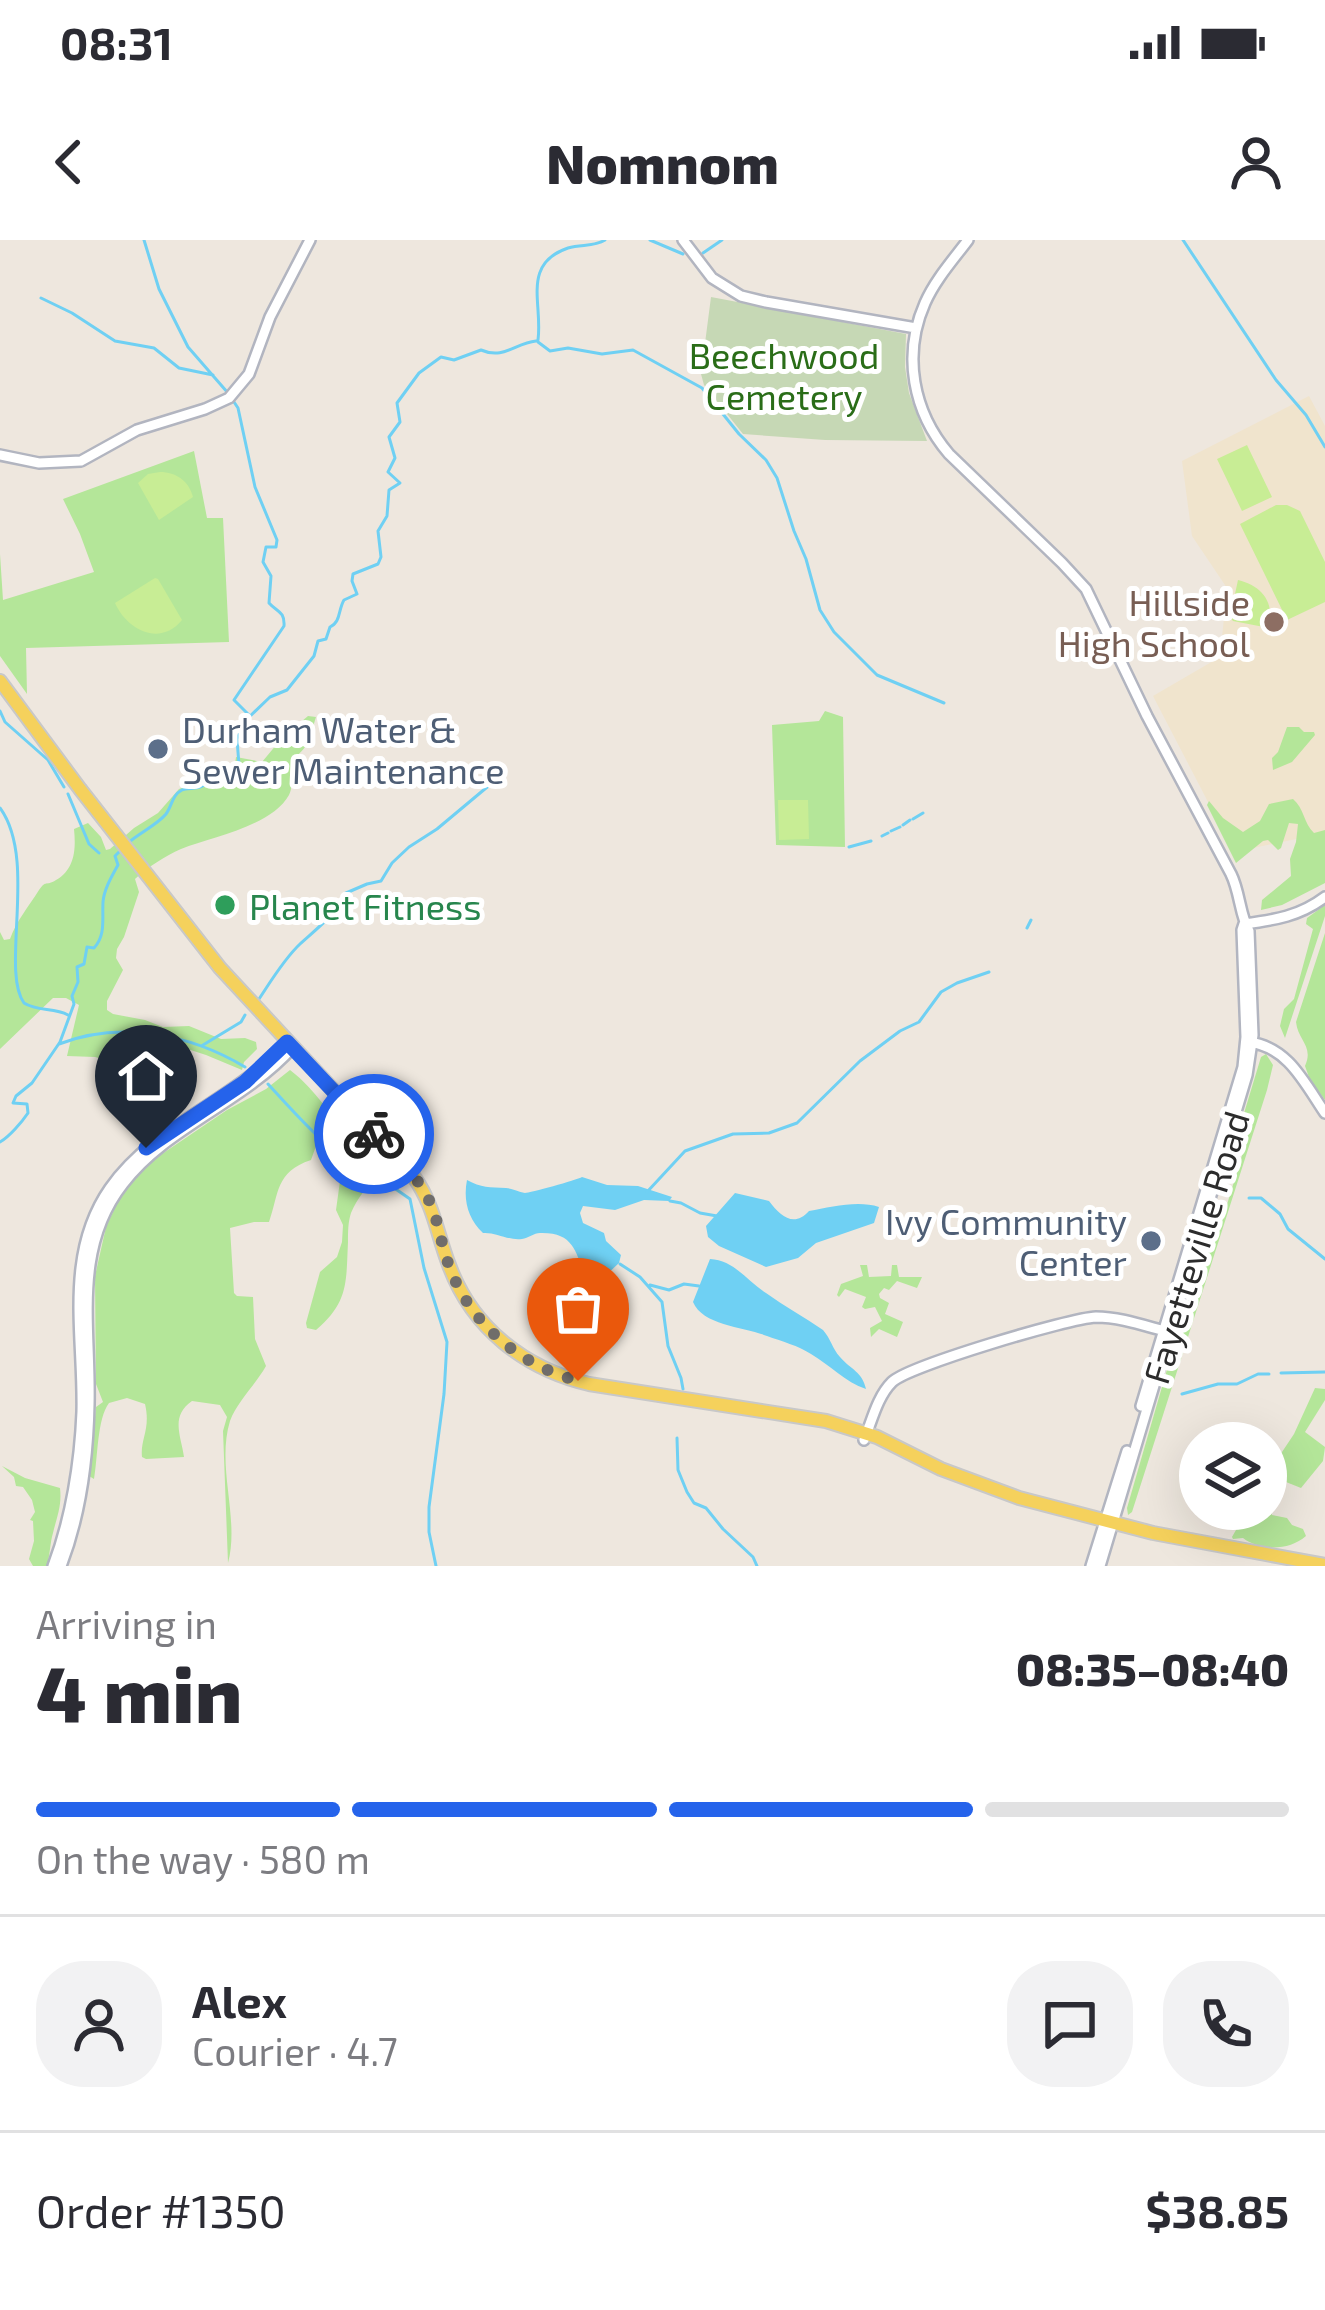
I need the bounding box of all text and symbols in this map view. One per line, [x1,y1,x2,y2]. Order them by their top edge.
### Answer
text: 08:31 [60,15,173,69]
icon: back [36,129,102,195]
icon: person [1223,129,1289,195]
text: Nomnom [546,130,779,195]
park label: Beechwood Cemetery [689,333,879,417]
place label: Hillside High School [1058,580,1250,664]
marker: Hillside High School [1261,609,1287,635]
place label: Durham Water & Sewer Maintenance [182,707,505,791]
marker: Durham Water & Sewer Maintenance [145,736,171,762]
place label: Planet Fitness [249,884,482,927]
marker: Planet Fitness [212,892,238,918]
pin [95,1025,197,1148]
icon: home [113,1043,179,1109]
courier [314,1074,434,1194]
icon: bike [341,1101,407,1167]
street label: Fayetteville Road [1133,1105,1257,1389]
place label: Ivy Community Center [885,1199,1127,1283]
marker: Ivy Community Center [1138,1228,1164,1254]
pin [527,1258,629,1381]
icon: bag [545,1276,611,1342]
map controls [1179,1422,1287,1530]
button: layers [1179,1422,1287,1530]
text: Arriving in [36,1600,217,1647]
text: 08:35–08:40 [1016,1641,1289,1695]
text: 4 min [36,1645,243,1739]
text: On the way · 580 m [36,1835,370,1882]
button: person [36,1961,162,2087]
button: chat [1007,1961,1133,2087]
button: phone [1163,1961,1289,2087]
text: Alex [192,1973,287,2027]
text: Courier · 4.7 [192,2027,398,2074]
text: Order #1350 [36,2183,286,2237]
text: $38.85 [1145,2183,1289,2237]

